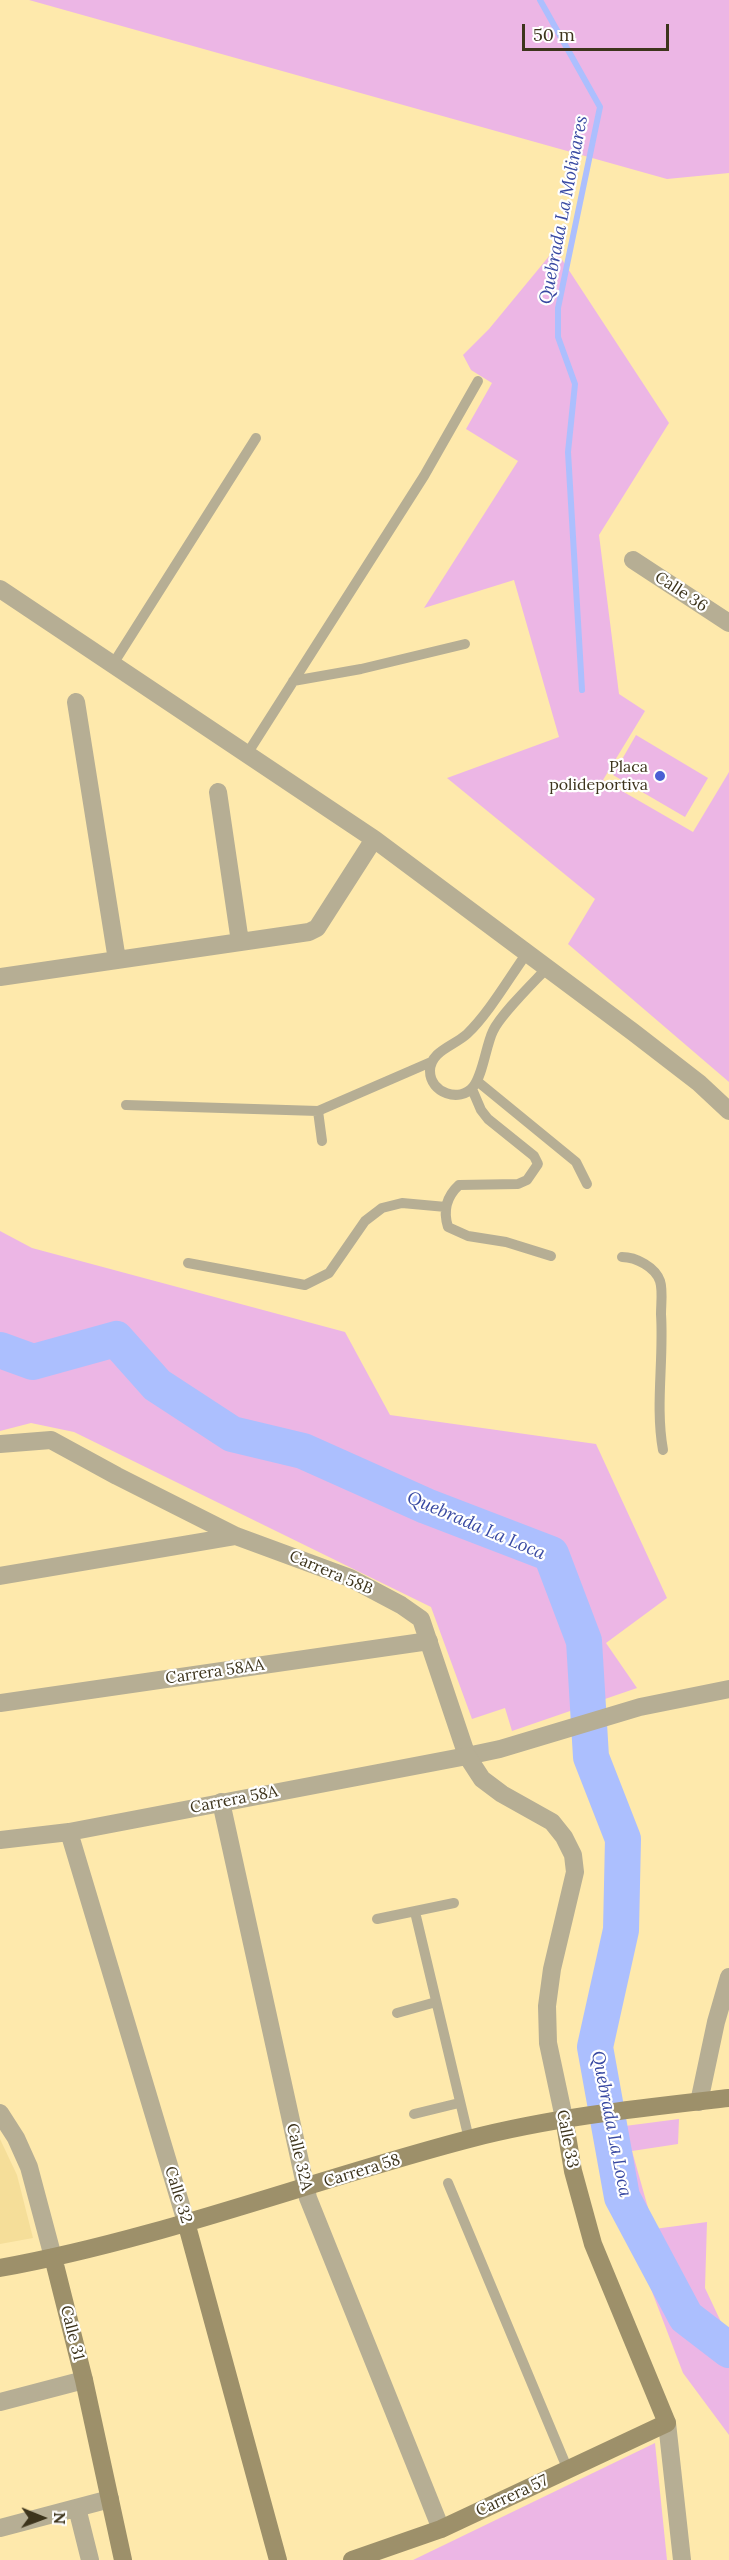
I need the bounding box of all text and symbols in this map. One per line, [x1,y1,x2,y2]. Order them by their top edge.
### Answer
scale bar [525,12,672,50]
text: 50 m [533,23,575,46]
water label: Quebrada La Molinares [535,114,593,306]
street label: Calle 36 [651,568,711,616]
place label: Placa polideportiva [549,757,648,795]
marker: Placa polideportiva [653,769,667,783]
water label: Quebrada La Loca [404,1487,548,1565]
street label: Carrera 58B [286,1547,376,1599]
street label: Carrera 58AA [164,1656,266,1688]
street label: Carrera 58A [189,1782,279,1818]
water label: Quebrada La Loca [586,2049,636,2199]
street label: Calle 33 [552,2108,582,2170]
street label: Calle 32A [282,2121,316,2193]
street label: Carrera 58 [321,2150,403,2192]
street label: Calle 32 [160,2164,196,2226]
street label: Calle 31 [56,2304,88,2362]
street label: Carrera 57 [473,2471,551,2521]
north arrow [12,2488,72,2548]
text: N [50,2512,70,2525]

